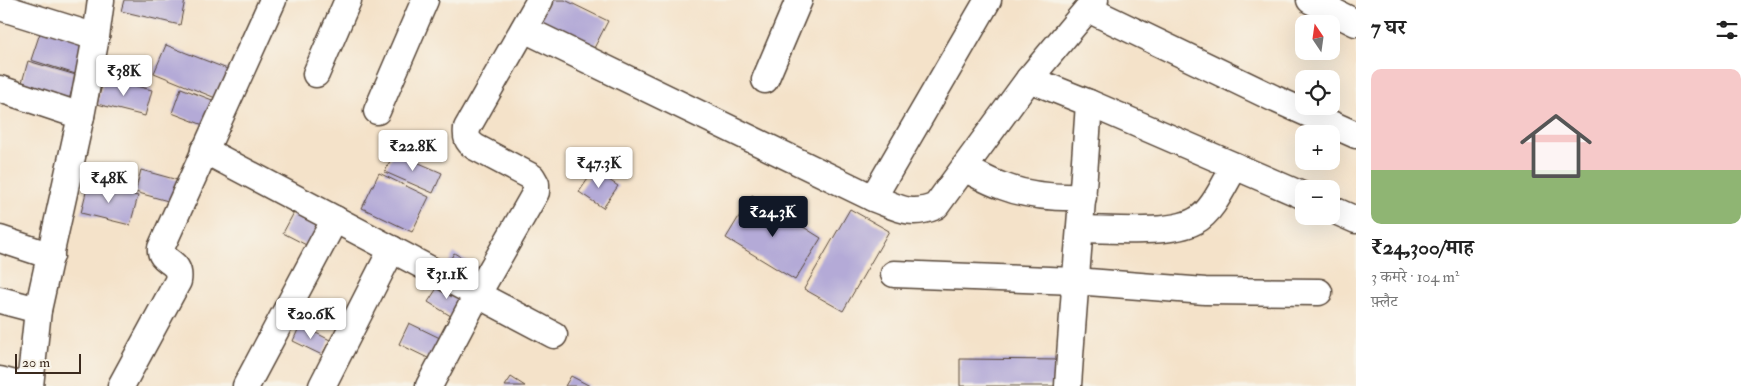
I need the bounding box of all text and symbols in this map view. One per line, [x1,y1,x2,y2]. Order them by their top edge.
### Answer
text: 7 घर [1371,14,1406,41]
north arrow [1295,15,1340,60]
map controls [1295,15,1340,225]
icon: filters [1713,16,1741,44]
pin: ₹38K [94,54,154,97]
text: ₹38K [107,61,141,81]
button: locate [1295,70,1340,115]
icon: home [1511,101,1601,191]
button: + [1295,125,1340,170]
pin: ₹22.8K [372,130,454,172]
text: ₹22.8K [389,136,437,156]
pin: ₹47.3K [558,146,640,189]
text: ₹47.3K [577,153,621,173]
pin: ₹48K [79,162,139,204]
text: ₹48K [91,168,127,188]
button: − [1295,180,1340,225]
pin: ₹24.3K [732,196,814,238]
text: ₹24.3K [750,202,796,222]
text: ₹24,300/माह [1371,234,1474,261]
pin: ₹31.1K [406,258,488,300]
text: ₹31.1K [427,264,467,284]
text: 3 कमरे · 104 m² [1371,267,1459,287]
text: फ़्लैट [1371,292,1398,312]
pin: ₹20.6K [270,298,352,340]
text: ₹20.6K [287,304,335,324]
scale bar [15,351,81,374]
text: 20 m [22,354,50,371]

